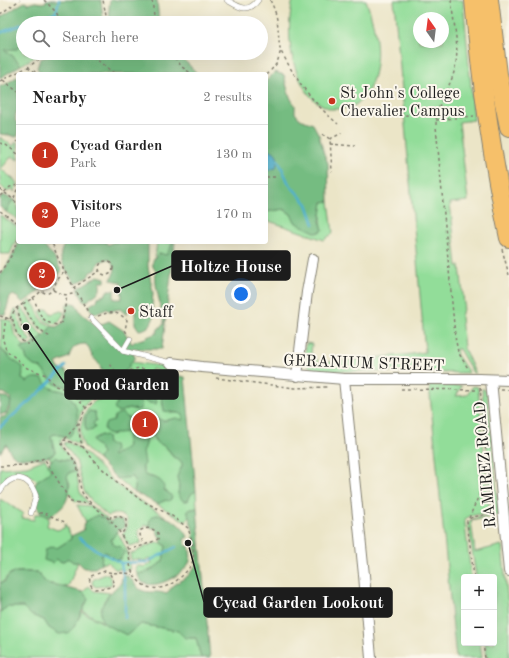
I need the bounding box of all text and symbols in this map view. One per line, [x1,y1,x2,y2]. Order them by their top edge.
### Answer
north arrow [413,12,449,48]
search box [16,16,268,60]
icon: search [30,27,52,49]
text: Search here [62,31,139,46]
place label: St John's College Chevalier Campus [340,86,465,120]
text: Nearby [32,90,87,107]
text: 2 results [203,91,252,104]
marker: St John's College Chevalier Campus [327,96,337,106]
text: Cycad Garden [70,139,162,154]
text: 1 [41,148,49,161]
text: 130 m [215,148,252,161]
text: Park [70,157,97,170]
text: Visitors [70,199,122,214]
text: 2 [41,208,49,221]
text: 170 m [215,208,252,221]
text: Place [70,217,100,230]
callout: Holtze House [172,251,290,280]
text: Holtze House [180,259,282,276]
pin: 2 [29,260,55,290]
your location [231,284,251,304]
place label: Staff [139,305,174,321]
marker: Staff [126,306,136,316]
street label: GERANIUM STREET [283,353,445,375]
callout: Food Garden [65,370,178,399]
text: Food Garden [73,377,169,394]
street label: RAMIREZ ROAD [472,401,500,529]
pin: 1 [132,409,158,439]
map controls [461,574,497,646]
button: + [461,574,497,610]
callout: Cycad Garden Lookout [204,588,392,617]
text: Cycad Garden Lookout [212,595,384,612]
button: − [461,610,497,646]

